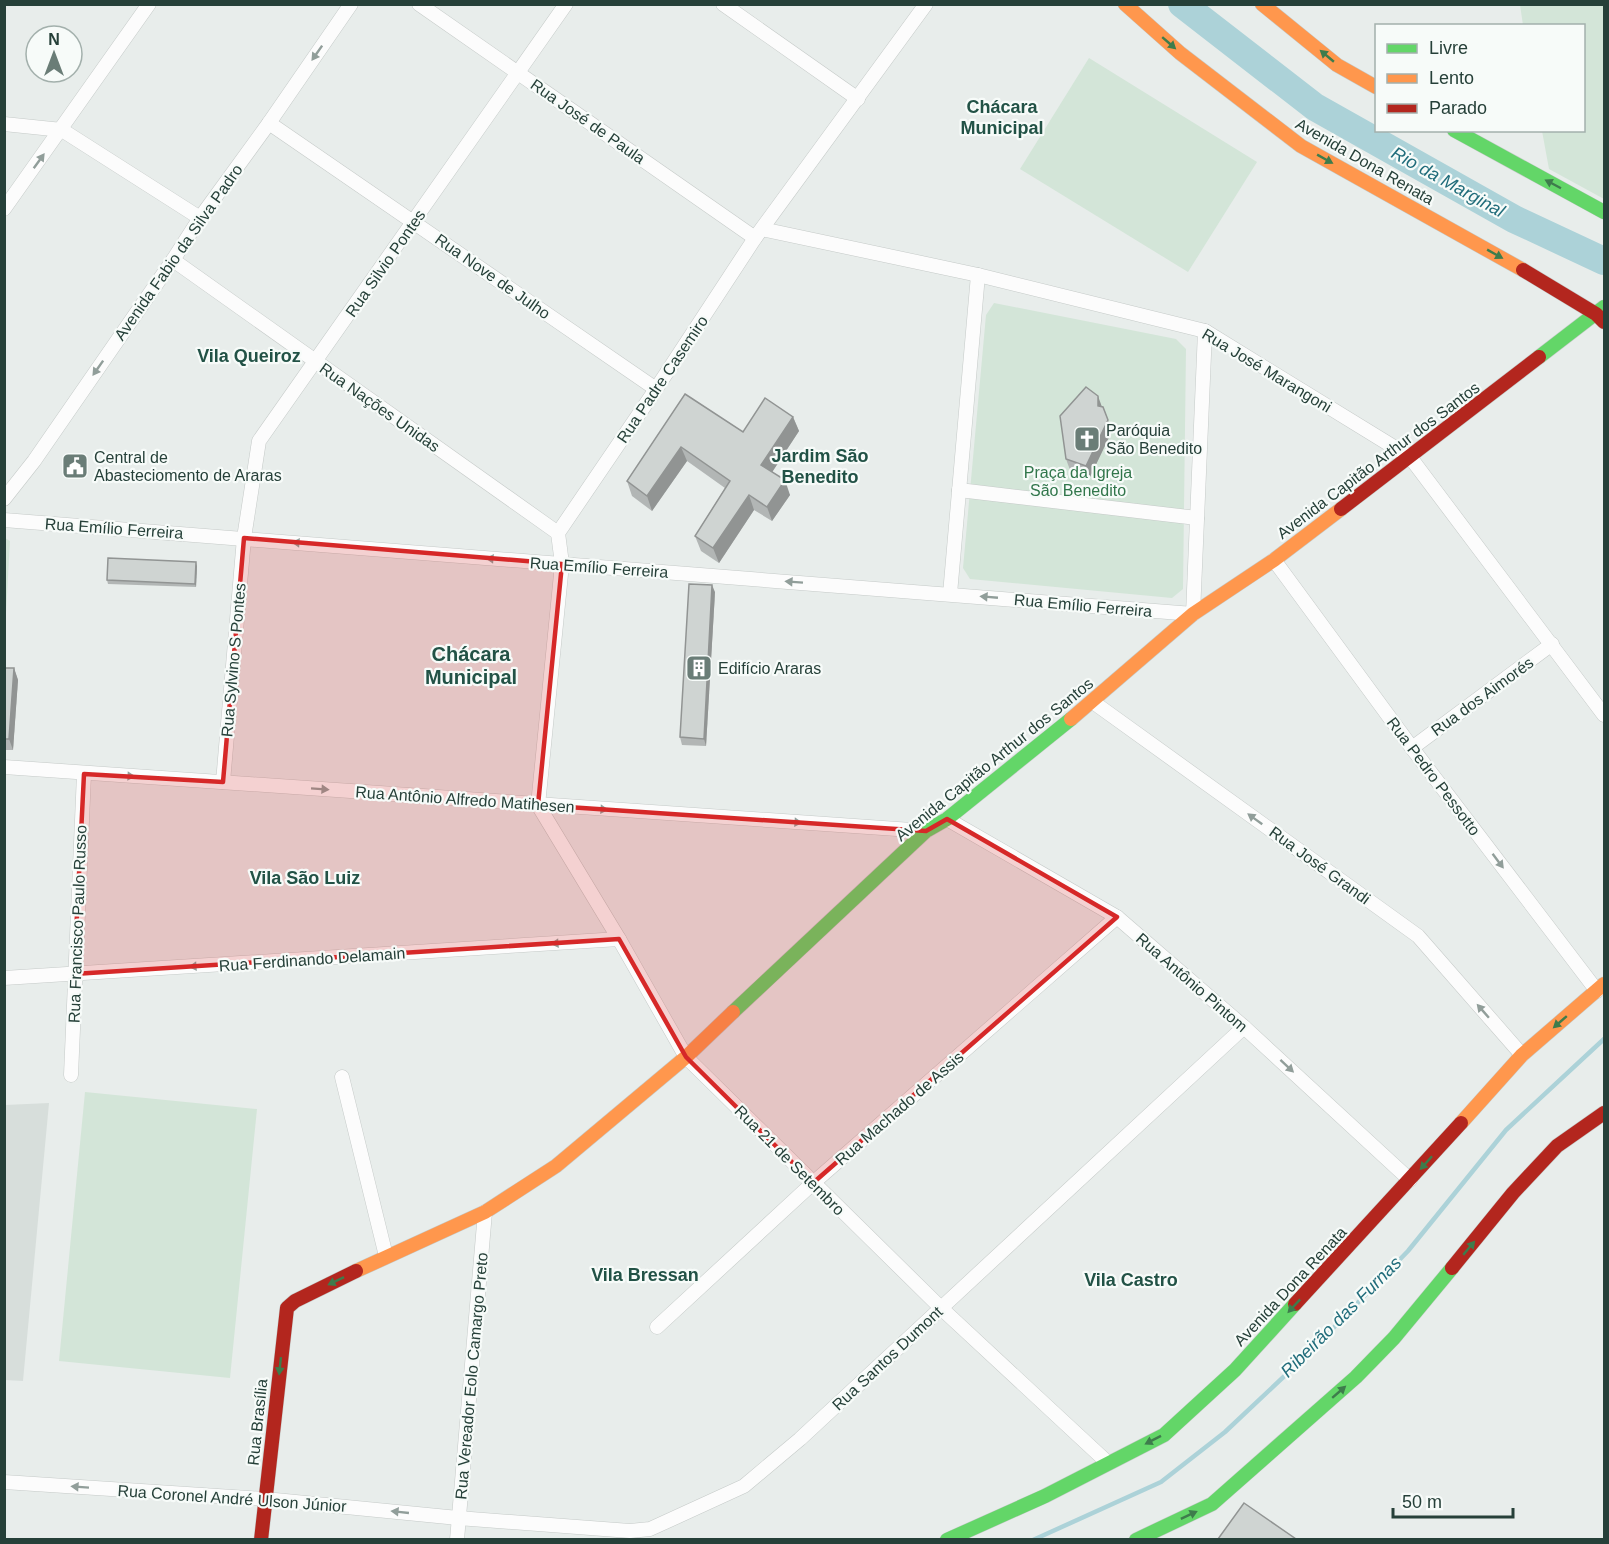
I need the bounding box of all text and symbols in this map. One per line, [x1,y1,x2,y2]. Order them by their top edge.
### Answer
north arrow [24,24,84,84]
legend [1375,24,1585,132]
text: N [48,31,60,48]
one-way arrow [1161,36,1176,49]
text: Livre [1429,38,1468,58]
one-way arrow [311,44,323,60]
one-way arrow [1319,50,1335,63]
text: Lento [1429,68,1474,88]
street label: Rua José de Paula [527,76,648,167]
district label: Chácara Municipal [960,97,1044,138]
text: Parado [1429,98,1487,118]
street label: Avenida Dona Renata [1293,115,1437,208]
water label: Rio da Marginal [1388,143,1509,222]
one-way arrow [33,154,45,170]
one-way arrow [1317,154,1334,164]
street label: Avenida Fabio da Silva Padro [111,161,246,343]
one-way arrow [1544,179,1561,189]
street label: Rua Silvio Pontes [342,207,429,320]
street label: Rua Nove de Julho [432,230,553,322]
one-way arrow [1487,249,1504,259]
street label: Rua Padre Casemiro [614,313,711,446]
street label: Rua José Marangoni [1199,325,1334,416]
district label: Vila Queiroz [197,346,301,366]
one-way arrow [92,359,104,375]
street label: Rua Nações Unidas [317,360,443,455]
street label: Avenida Capitão Arthur dos Santos [1274,379,1483,542]
place label: Paróquia São Benedito [1106,422,1202,457]
church icon: Paróquia São Benedito [1072,424,1102,454]
district label: Jardim São Benedito [771,446,869,487]
place label: Central de Abasteciomento de Araras [94,449,282,484]
public building icon: Central de Abasteciomento de Araras [60,451,90,481]
park label: Praça da Igreja São Benedito [1024,464,1132,499]
street label: Rua Emílio Ferreira [44,515,184,542]
one-way arrow [291,538,310,548]
one-way arrow [485,554,504,564]
street label: Rua Emílio Ferreira [529,554,669,581]
one-way arrow [785,577,804,587]
street label: Rua Sylvino S Pontes [218,582,249,738]
street label: Rua Emílio Ferreira [1013,591,1153,620]
one-way arrow [979,592,998,602]
district label: Chácara Municipal [425,643,517,688]
building icon: Edifício Araras [684,653,714,683]
street label: Rua dos Aimorés [1428,654,1537,739]
place label: Edifício Araras [718,660,821,677]
street label: Avenida Capitão Arthur dos Santos [892,675,1096,844]
street label: Rua Pedro Pessotto [1384,714,1484,839]
one-way arrow [116,772,135,781]
street label: Rua Antônio Alfredo Matihesen [355,783,575,816]
one-way arrow [311,784,330,794]
one-way arrow [589,804,608,813]
one-way arrow [1248,813,1263,825]
one-way arrow [784,817,803,827]
street label: Rua José Grandi [1266,823,1373,908]
street label: Rua Francisco Paulo Russo [66,825,89,1023]
one-way arrow [1492,853,1504,869]
district label: Vila São Luiz [250,868,360,888]
street label: Rua Antônio Pintom [1133,930,1251,1035]
one-way arrow [551,938,570,947]
street label: Rua Ferdinando Delamain [218,945,406,974]
one-way arrow [188,961,207,971]
one-way arrow [1477,1004,1490,1019]
one-way arrow [1553,1015,1568,1028]
street label: Rua Machado de Assis [832,1048,967,1168]
one-way arrow [1279,1059,1294,1072]
street label: Rua 21 de Setembro [731,1102,848,1219]
one-way arrow [1420,1155,1433,1170]
street label: Avenida Dona Renata [1231,1223,1350,1349]
one-way arrow [1463,1240,1476,1256]
street label: Rua Vereador Eolo Camargo Preto [452,1252,491,1500]
water label: Ribeirão das Furnas [1277,1253,1405,1381]
district label: Vila Bressan [591,1265,699,1285]
district label: Vila Castro [1084,1270,1178,1290]
one-way arrow [327,1276,344,1286]
one-way arrow [1287,1299,1301,1314]
street label: Rua Santos Dumont [829,1303,946,1414]
one-way arrow [275,1356,285,1375]
street label: Rua Brasília [244,1378,271,1466]
one-way arrow [1331,1386,1346,1399]
one-way arrow [1145,1436,1162,1445]
scale bar [1393,1481,1513,1519]
one-way arrow [71,1482,90,1491]
street label: Rua Coronel André Ulson Júnior [117,1482,348,1515]
text: 50 m [1402,1492,1442,1512]
one-way arrow [391,1507,410,1517]
one-way arrow [1180,1511,1197,1520]

